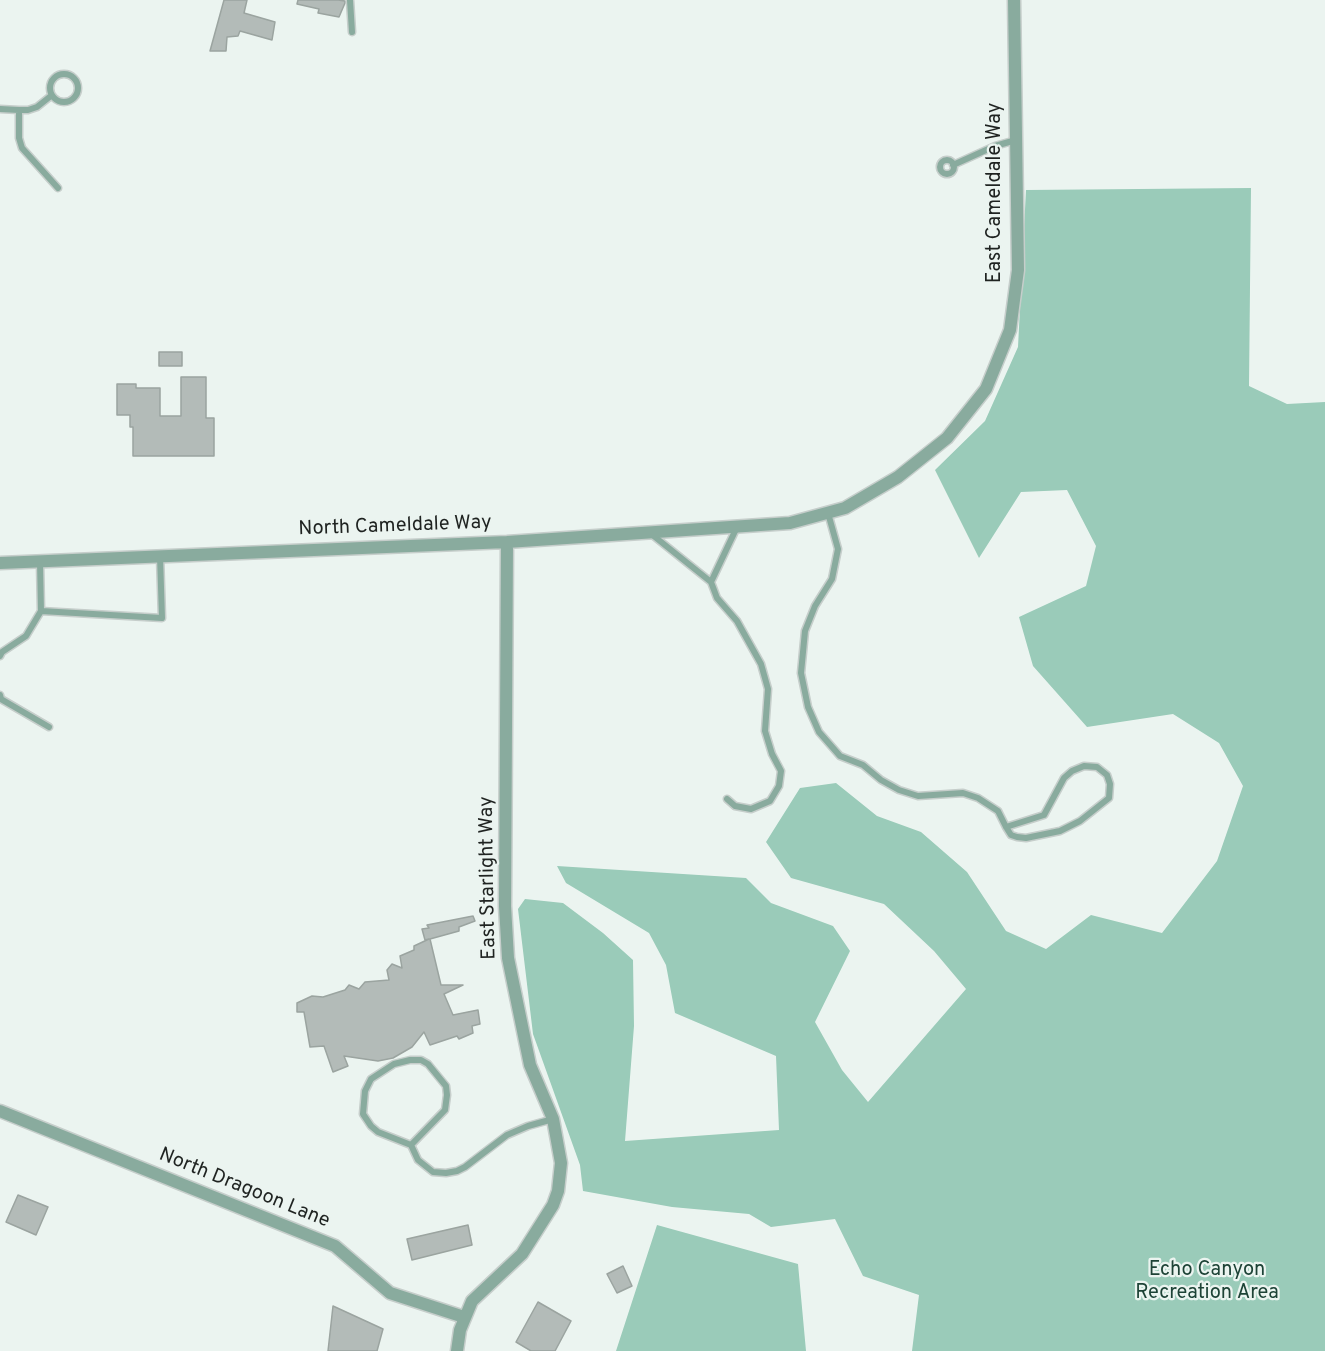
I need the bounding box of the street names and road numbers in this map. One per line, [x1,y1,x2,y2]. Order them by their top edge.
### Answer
street label: East Cameldale Way [984,103,1008,283]
street label: North Cameldale Way [298,512,492,542]
street label: East Starlight Way [476,796,502,960]
street label: North Dragoon Lane [155,1144,333,1234]

